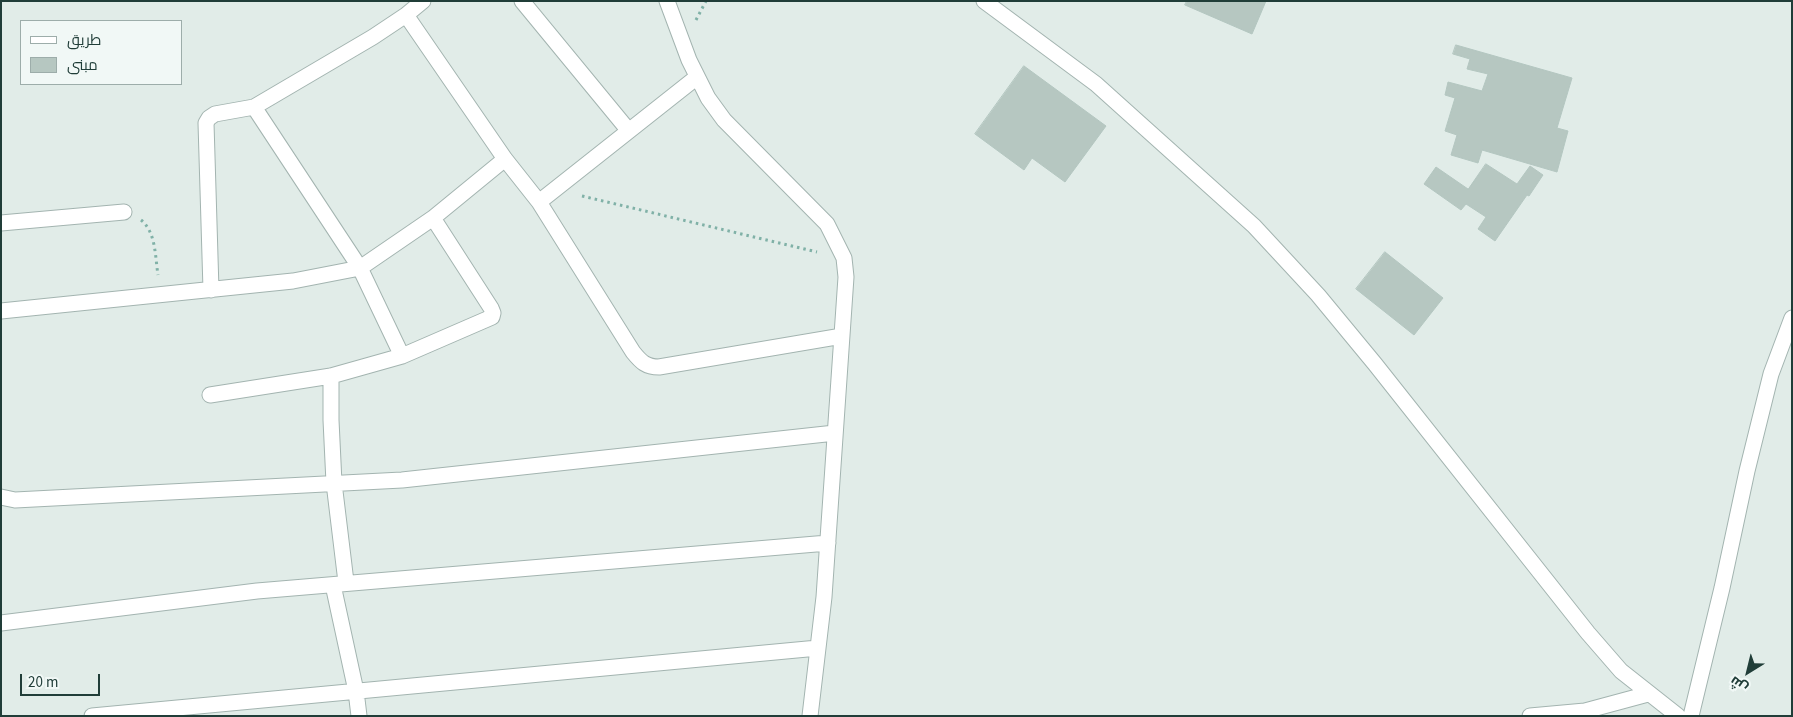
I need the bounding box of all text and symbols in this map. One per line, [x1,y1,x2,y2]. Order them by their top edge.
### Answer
legend [20,20,182,85]
text: طريق [67,30,101,51]
text: مبنى [67,55,98,76]
north arrow [1723,647,1773,697]
scale bar [22,664,102,696]
text: ش [1726,671,1752,698]
text: 20 m [28,672,58,693]

